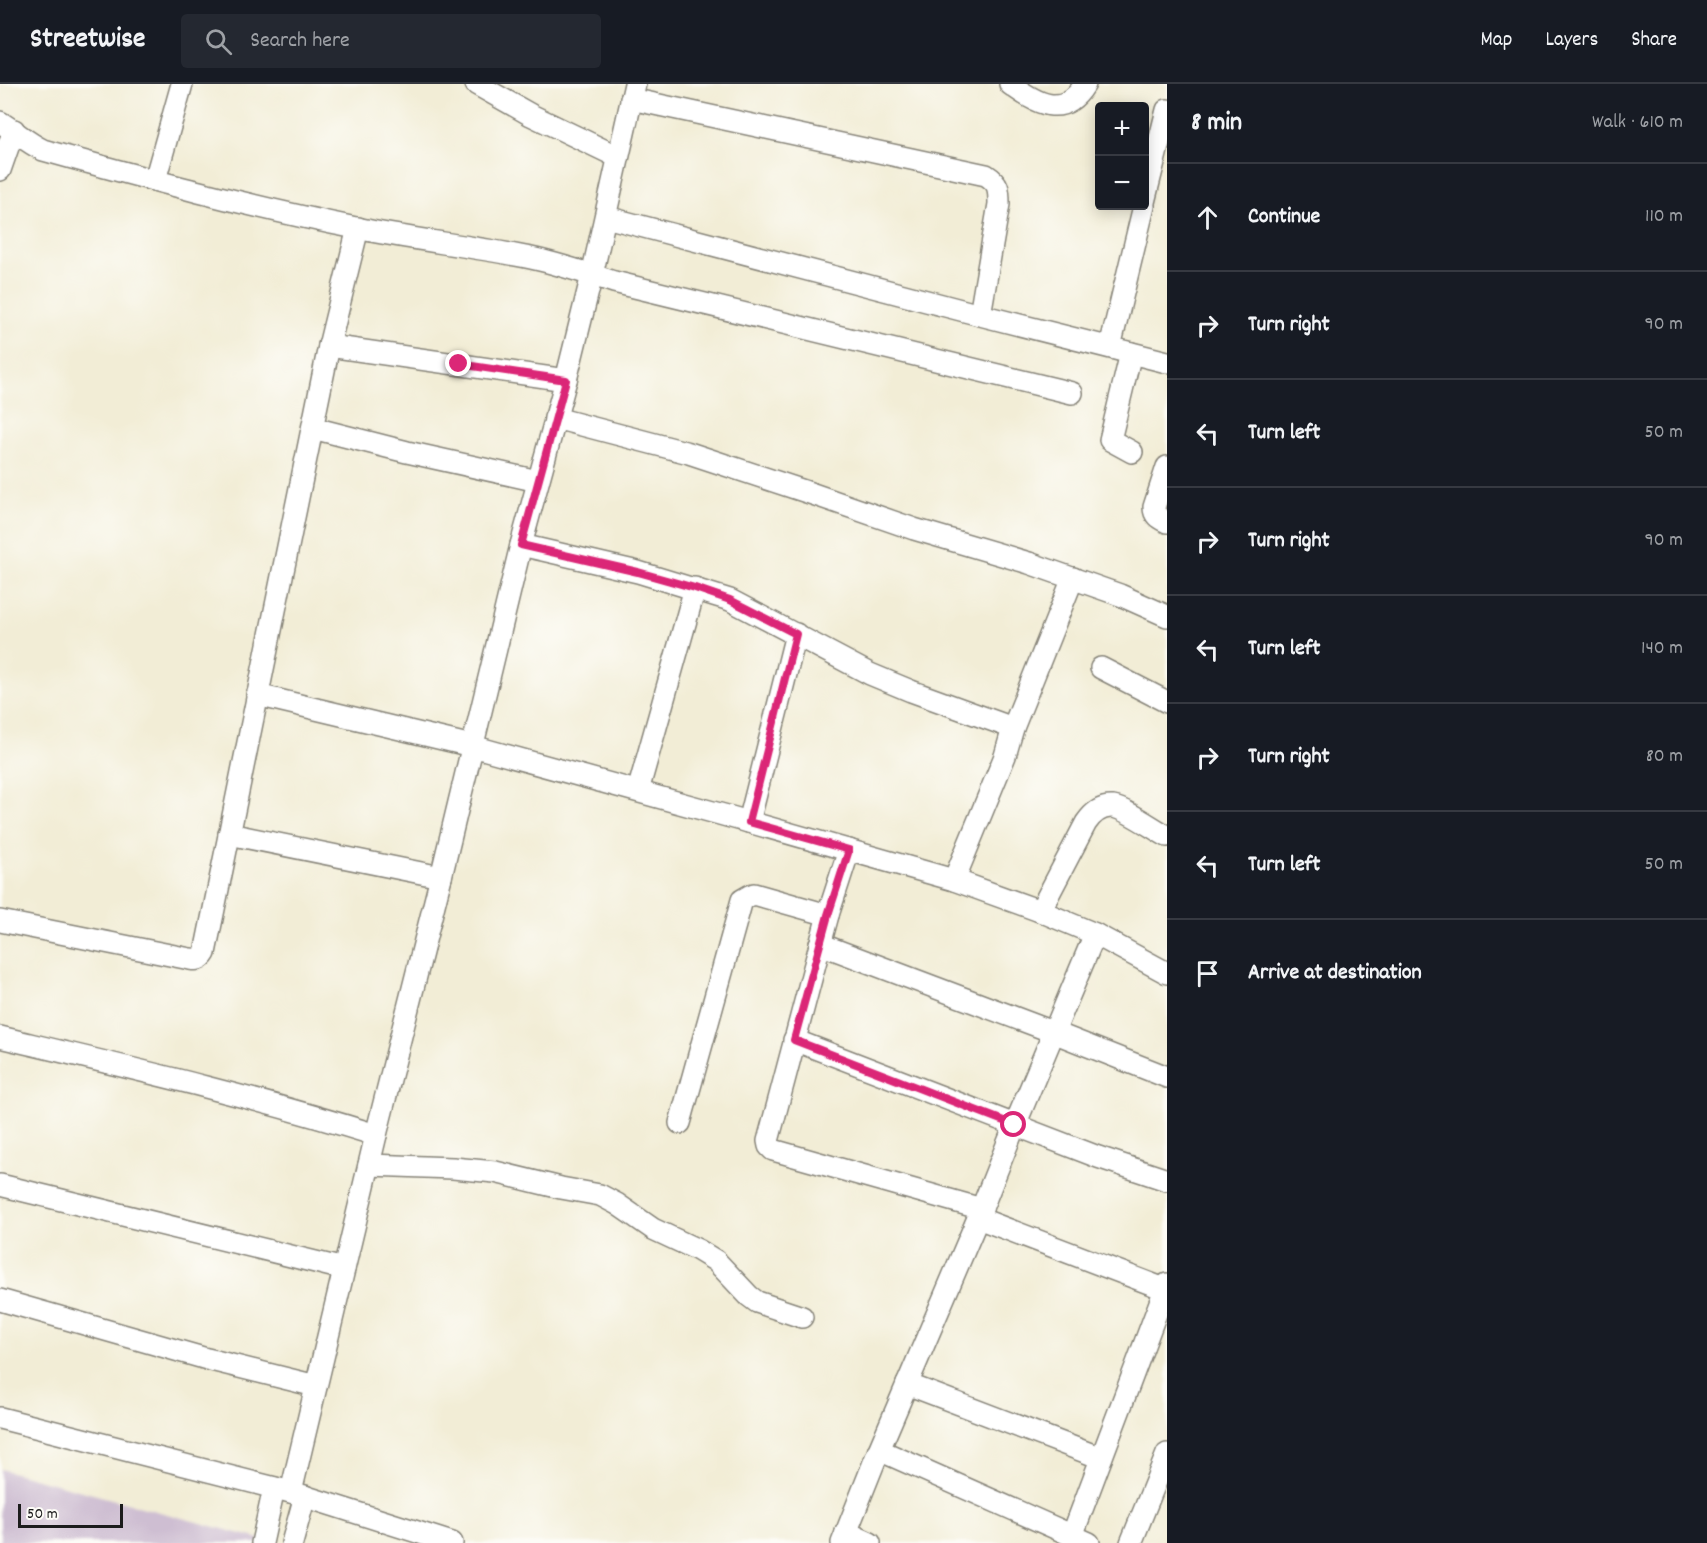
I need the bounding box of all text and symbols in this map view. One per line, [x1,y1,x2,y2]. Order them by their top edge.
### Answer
search box [181,14,601,68]
text: Streetwise [30,21,145,61]
icon: search [202,25,235,58]
text: Search here [250,26,350,57]
text: Map [1481,26,1512,56]
text: Layers [1545,26,1598,56]
text: Share [1631,26,1677,56]
map controls [1095,102,1149,210]
button: + [1095,102,1149,156]
text: 8 min [1191,105,1242,142]
text: Walk · 610 m [1592,109,1683,137]
button: − [1095,156,1149,210]
icon: ahead [1191,201,1224,234]
text: Continue [1248,202,1320,233]
text: 110 m [1645,203,1683,231]
icon: right [1191,309,1224,342]
text: Turn right [1248,310,1330,341]
text: 90 m [1645,311,1683,339]
route end [445,350,471,376]
icon: left [1191,417,1224,450]
text: Turn left [1248,418,1320,449]
text: 50 m [1645,419,1683,447]
icon: right [1191,525,1224,558]
text: Turn right [1248,526,1330,557]
text: 90 m [1645,527,1683,555]
icon: left [1191,633,1224,666]
text: Turn left [1248,634,1320,665]
text: 140 m [1641,635,1683,663]
icon: right [1191,741,1224,774]
text: Turn right [1248,742,1330,773]
text: 80 m [1646,743,1683,771]
icon: left [1191,849,1224,882]
text: Turn left [1248,850,1320,881]
text: 50 m [1645,851,1683,879]
icon: arrive [1191,957,1224,990]
text: Arrive at destination [1248,958,1422,989]
route start [1000,1111,1026,1137]
scale bar [18,1501,123,1528]
text: 50 m [27,1503,58,1526]

